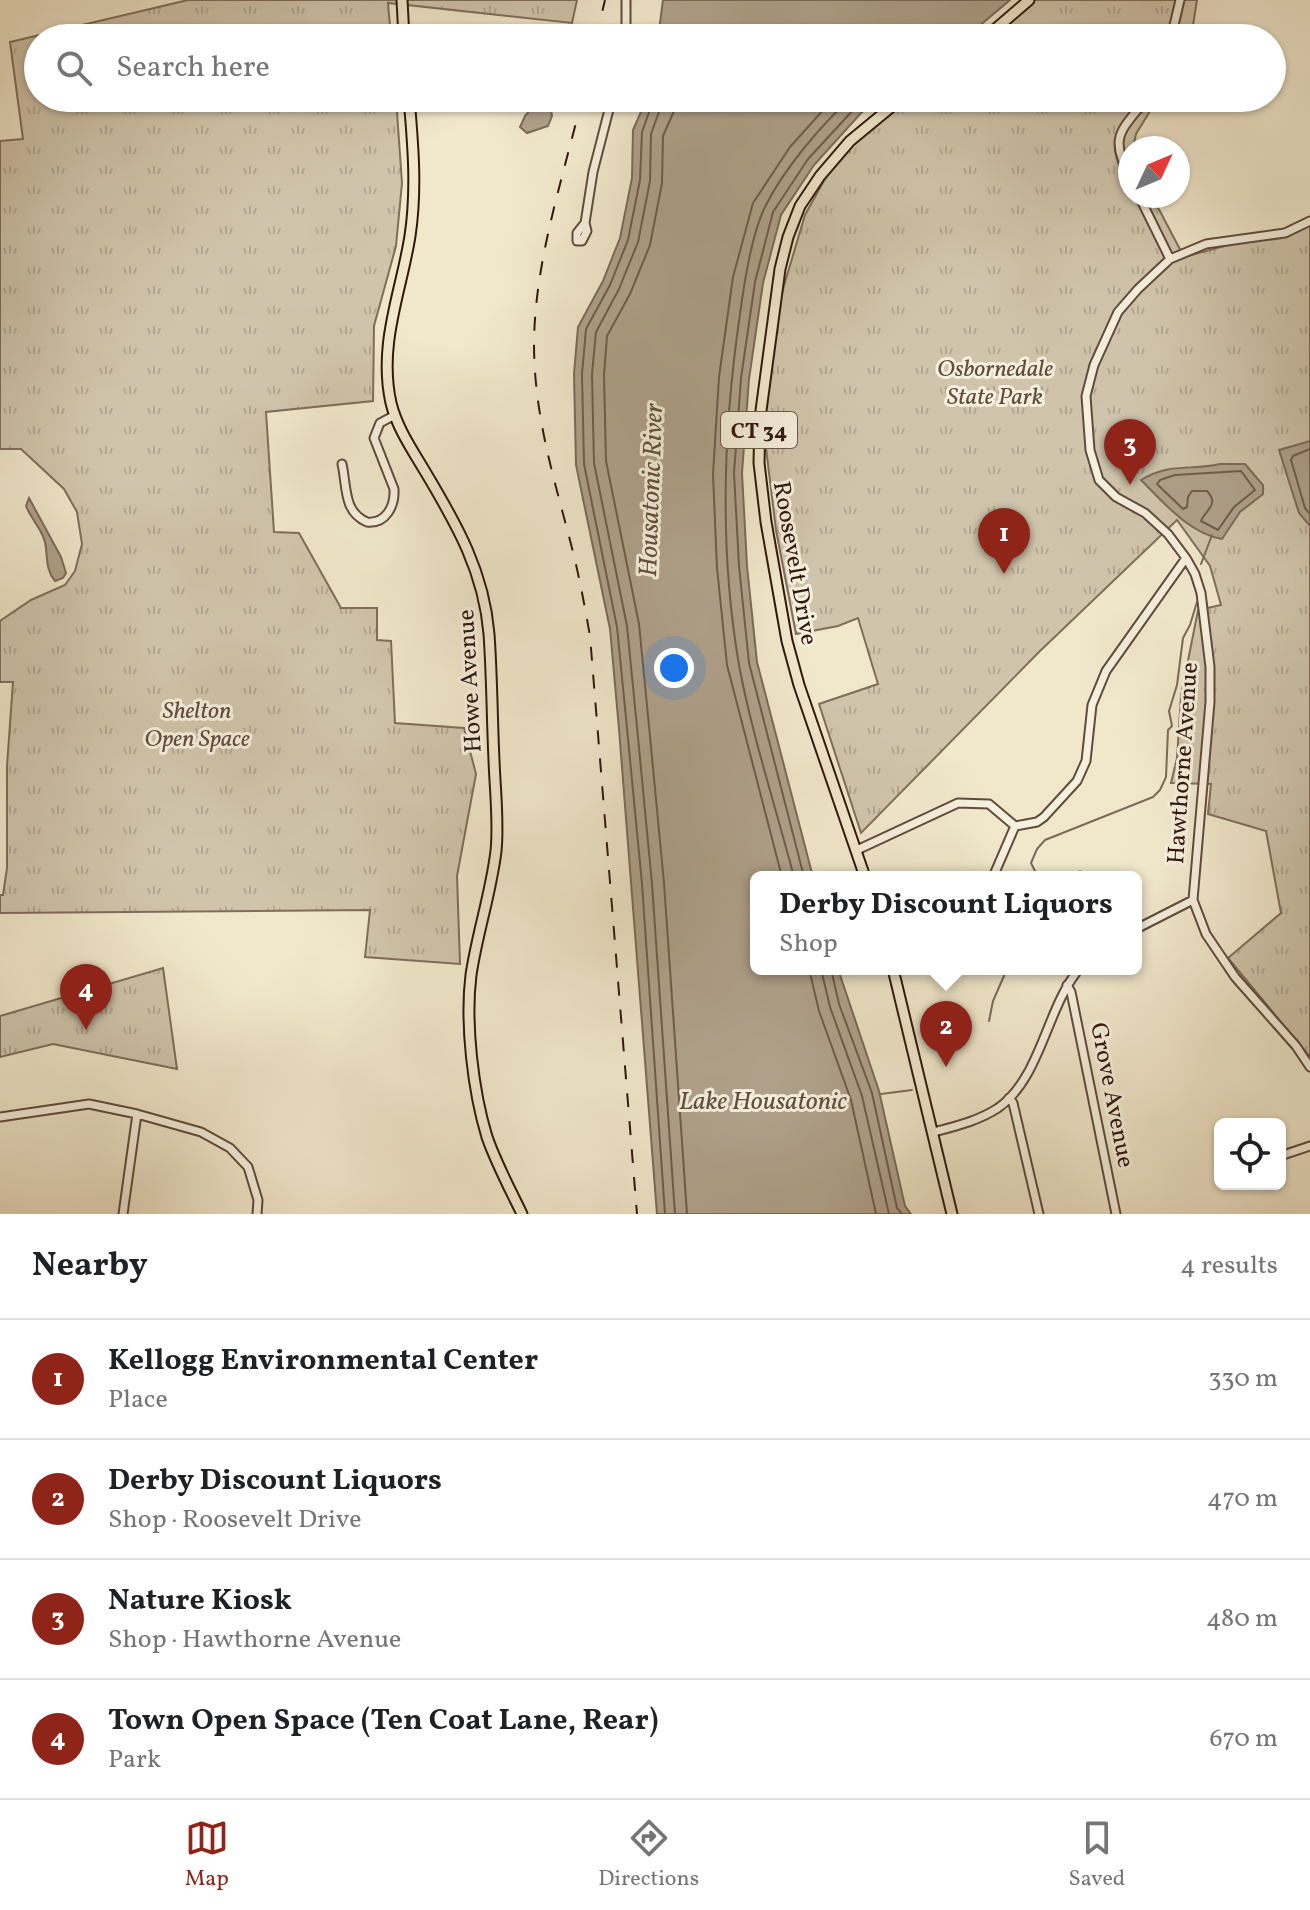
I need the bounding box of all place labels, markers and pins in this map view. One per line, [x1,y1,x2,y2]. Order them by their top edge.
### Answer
pin: 3 [1104,419,1156,485]
pin: 1 [978,508,1030,574]
pin: 4 [60,964,112,1030]
pin: 2 [920,1001,972,1067]

